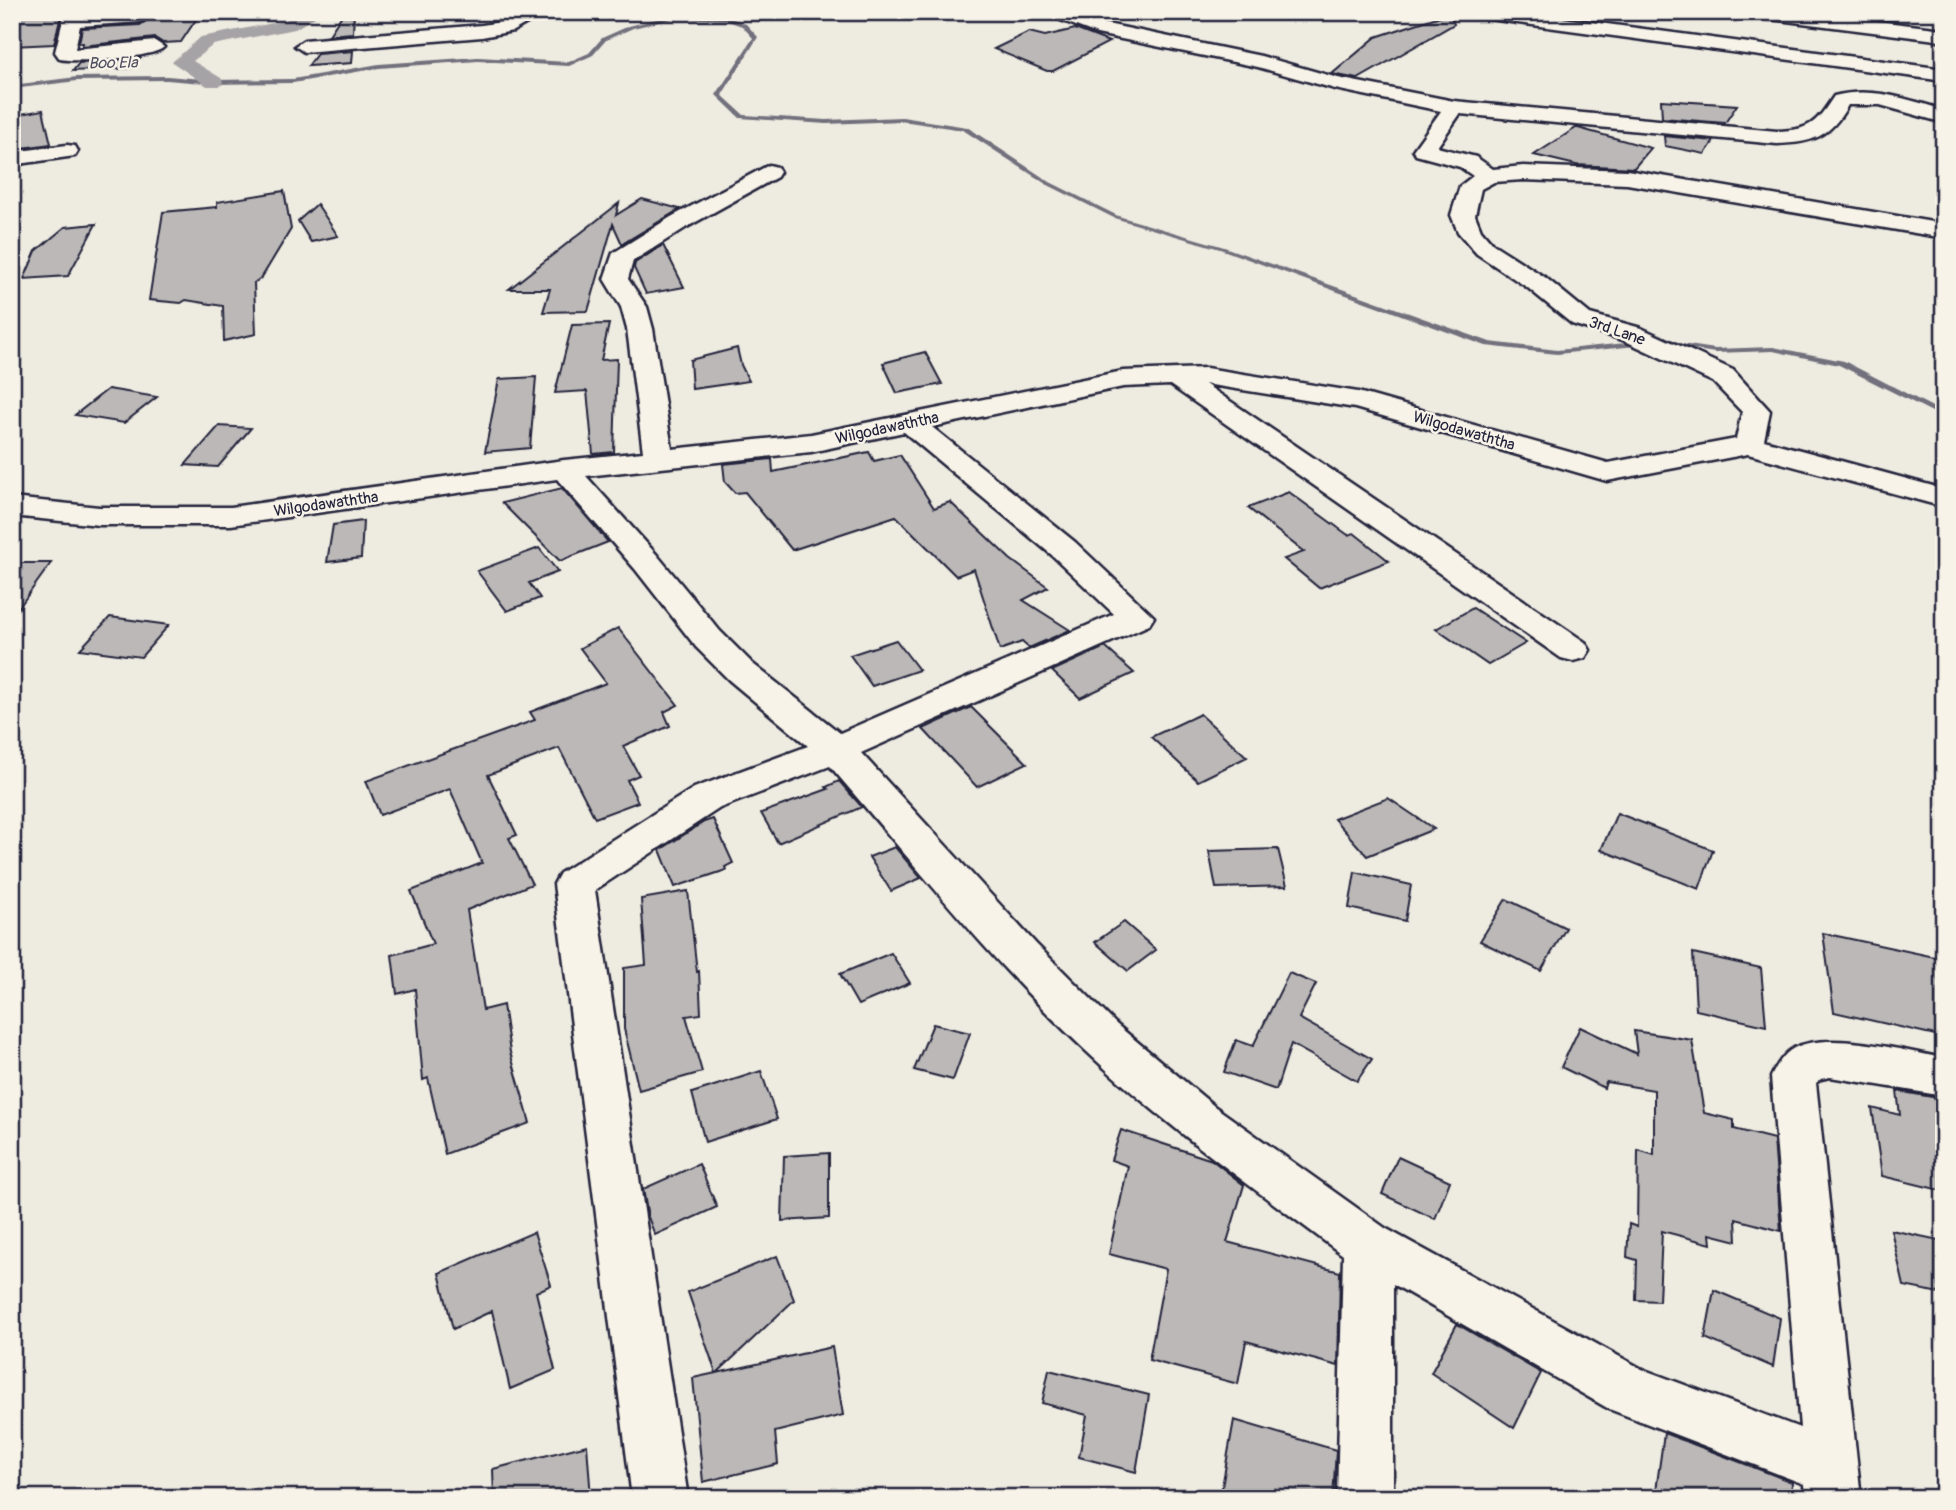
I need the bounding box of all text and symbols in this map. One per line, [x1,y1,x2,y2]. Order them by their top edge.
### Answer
water label: Boo Ela [88,53,139,73]
street label: 3rd Lane [1586,312,1648,350]
street label: Wilgodawaththa [833,407,941,449]
street label: Wilgodawaththa [1411,407,1517,455]
street label: Wilgodawaththa [272,487,380,521]

